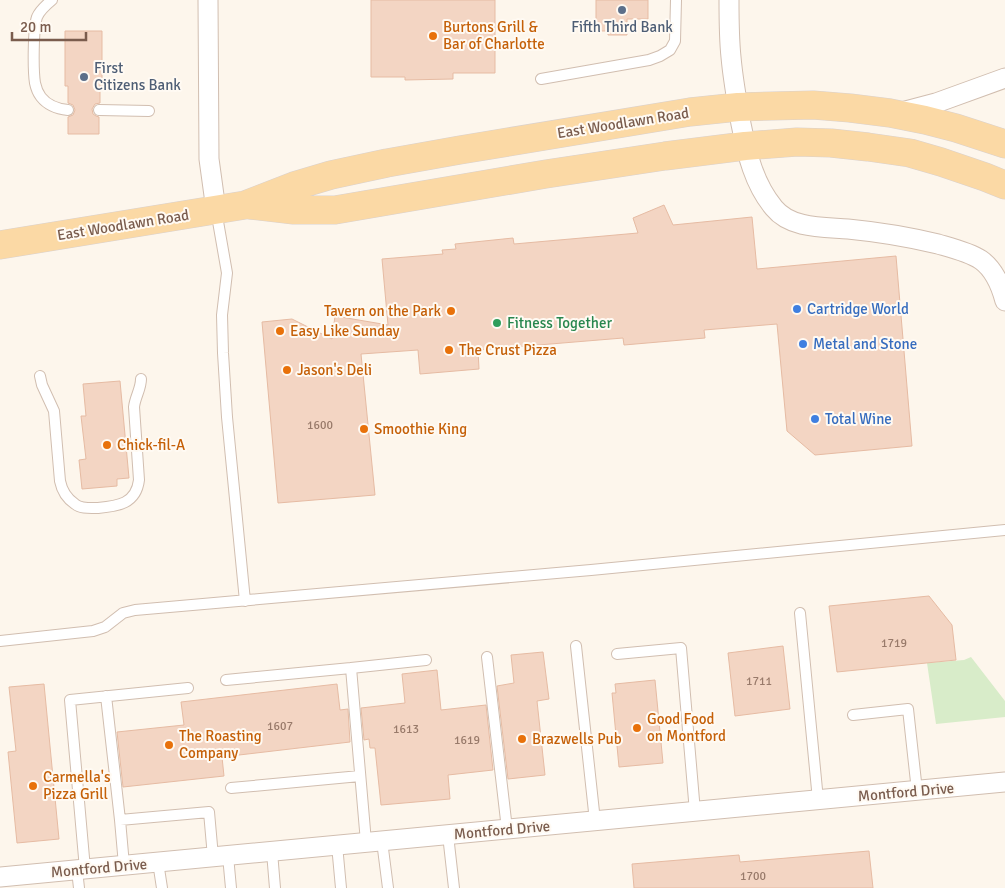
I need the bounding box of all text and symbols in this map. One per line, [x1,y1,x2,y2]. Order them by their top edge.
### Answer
marker: Fifth Third Bank [616,4,628,16]
scale bar [12,10,86,42]
text: 20 m [20,18,51,36]
place label: Burtons Grill & Bar of Charlotte [443,18,545,53]
place label: Fifth Third Bank [571,18,673,36]
marker: Burtons Grill & Bar of Charlotte [427,30,439,42]
place label: First Citizens Bank [94,59,181,94]
marker: First Citizens Bank [78,71,90,83]
street label: East Woodlawn Road [556,104,690,142]
street label: East Woodlawn Road [56,206,190,244]
place label: Cartridge World [807,300,909,318]
place label: Tavern on the Park [324,302,441,320]
marker: Cartridge World [791,303,803,315]
marker: Tavern on the Park [445,305,457,317]
place label: Fitness Together [507,314,612,332]
marker: Fitness Together [491,317,503,329]
place label: Easy Like Sunday [290,322,400,340]
marker: Easy Like Sunday [274,325,286,337]
place label: Metal and Stone [813,335,917,353]
marker: Metal and Stone [797,338,809,350]
place label: The Crust Pizza [459,341,557,359]
marker: The Crust Pizza [443,344,455,356]
place label: Jason's Deli [297,361,372,379]
marker: Jason's Deli [281,364,293,376]
place label: Total Wine [825,410,892,428]
marker: Total Wine [809,413,821,425]
house number: 1600 [307,418,333,433]
place label: Smoothie King [374,420,467,438]
marker: Smoothie King [358,423,370,435]
place label: Chick-fil-A [117,436,185,454]
marker: Chick-fil-A [101,439,113,451]
house number: 1719 [881,636,907,651]
house number: 1711 [746,674,772,689]
place label: Good Food on Montford [647,710,726,745]
house number: 1607 [267,719,293,734]
house number: 1613 [393,722,419,737]
marker: Good Food on Montford [631,722,643,734]
place label: The Roasting Company [179,727,262,762]
place label: Brazwells Pub [532,730,622,748]
house number: 1619 [454,733,480,748]
marker: Brazwells Pub [516,733,528,745]
marker: The Roasting Company [163,739,175,751]
place label: Carmella's Pizza Grill [43,768,111,803]
street label: Montford Drive [857,779,955,805]
marker: Carmella's Pizza Grill [27,780,39,792]
street label: Montford Drive [453,817,551,843]
street label: Montford Drive [50,855,148,881]
house number: 1700 [740,869,766,884]

